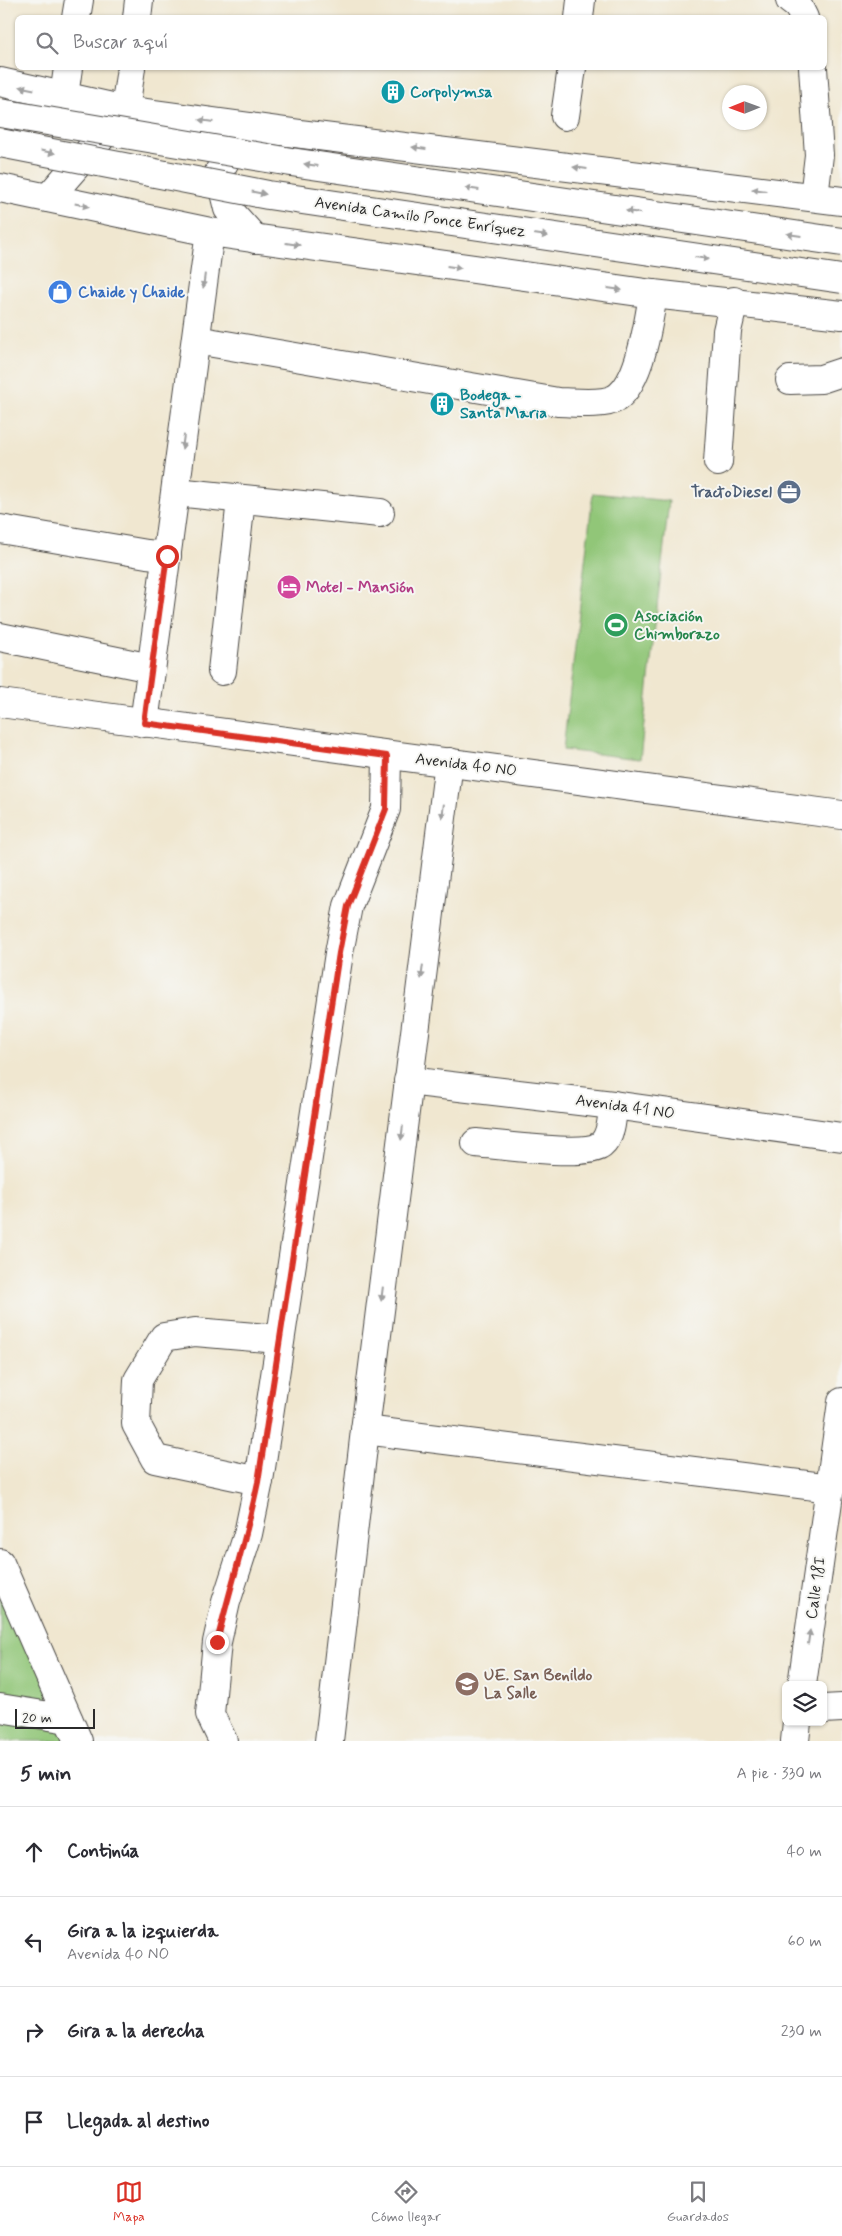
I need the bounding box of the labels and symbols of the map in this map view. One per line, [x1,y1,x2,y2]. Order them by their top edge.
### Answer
building icon: Corpolymsa [380,79,406,105]
place label: Corpolymsa [410,82,492,103]
one-way arrow [19,84,34,92]
north arrow [722,85,767,130]
one-way arrow [197,117,213,125]
one-way arrow [411,144,427,152]
one-way arrow [40,148,55,156]
one-way arrow [303,161,319,169]
one-way arrow [572,164,588,172]
one-way arrow [464,184,480,192]
one-way arrow [751,186,767,194]
one-way arrow [251,189,267,197]
street label: Avenida Camilo Ponce Enríquez [313,192,527,242]
one-way arrow [74,201,90,209]
one-way arrow [625,208,641,216]
one-way arrow [533,231,549,239]
one-way arrow [785,231,801,239]
one-way arrow [286,241,302,249]
one-way arrow [694,254,710,262]
one-way arrow [447,263,463,271]
one-way arrow [200,273,208,289]
shop icon: Chaide y Chaide [47,279,73,305]
place label: Chaide y Chaide [78,282,186,303]
one-way arrow [608,285,624,293]
place label: Bodega - Santa Maria [460,385,547,424]
building icon: Bodega - Santa Maria [429,391,455,417]
one-way arrow [179,434,187,450]
office icon: TractoDiesel [776,479,802,505]
place label: TractoDiesel [691,482,772,503]
route start [156,545,179,568]
hotel icon: Motel - Mansión [276,574,302,600]
place label: Motel - Mansión [306,577,414,598]
place label: Asociación Chimborazo [634,606,720,645]
sports icon: Asociación Chimborazo [603,612,629,638]
street label: Avenida 40 NO [414,748,518,782]
one-way arrow [439,803,447,819]
one-way arrow [418,964,426,980]
street label: Avenida 41 NO [574,1090,676,1124]
one-way arrow [398,1126,406,1142]
one-way arrow [378,1287,386,1303]
street label: Calle 18I [801,1555,831,1621]
one-way arrow [805,1628,813,1644]
route end [206,1631,229,1654]
place label: UE. San Benildo La Salle [484,1665,593,1704]
school or university icon: UE. San Benildo La Salle [454,1671,480,1697]
scale bar [15,1706,95,1729]

